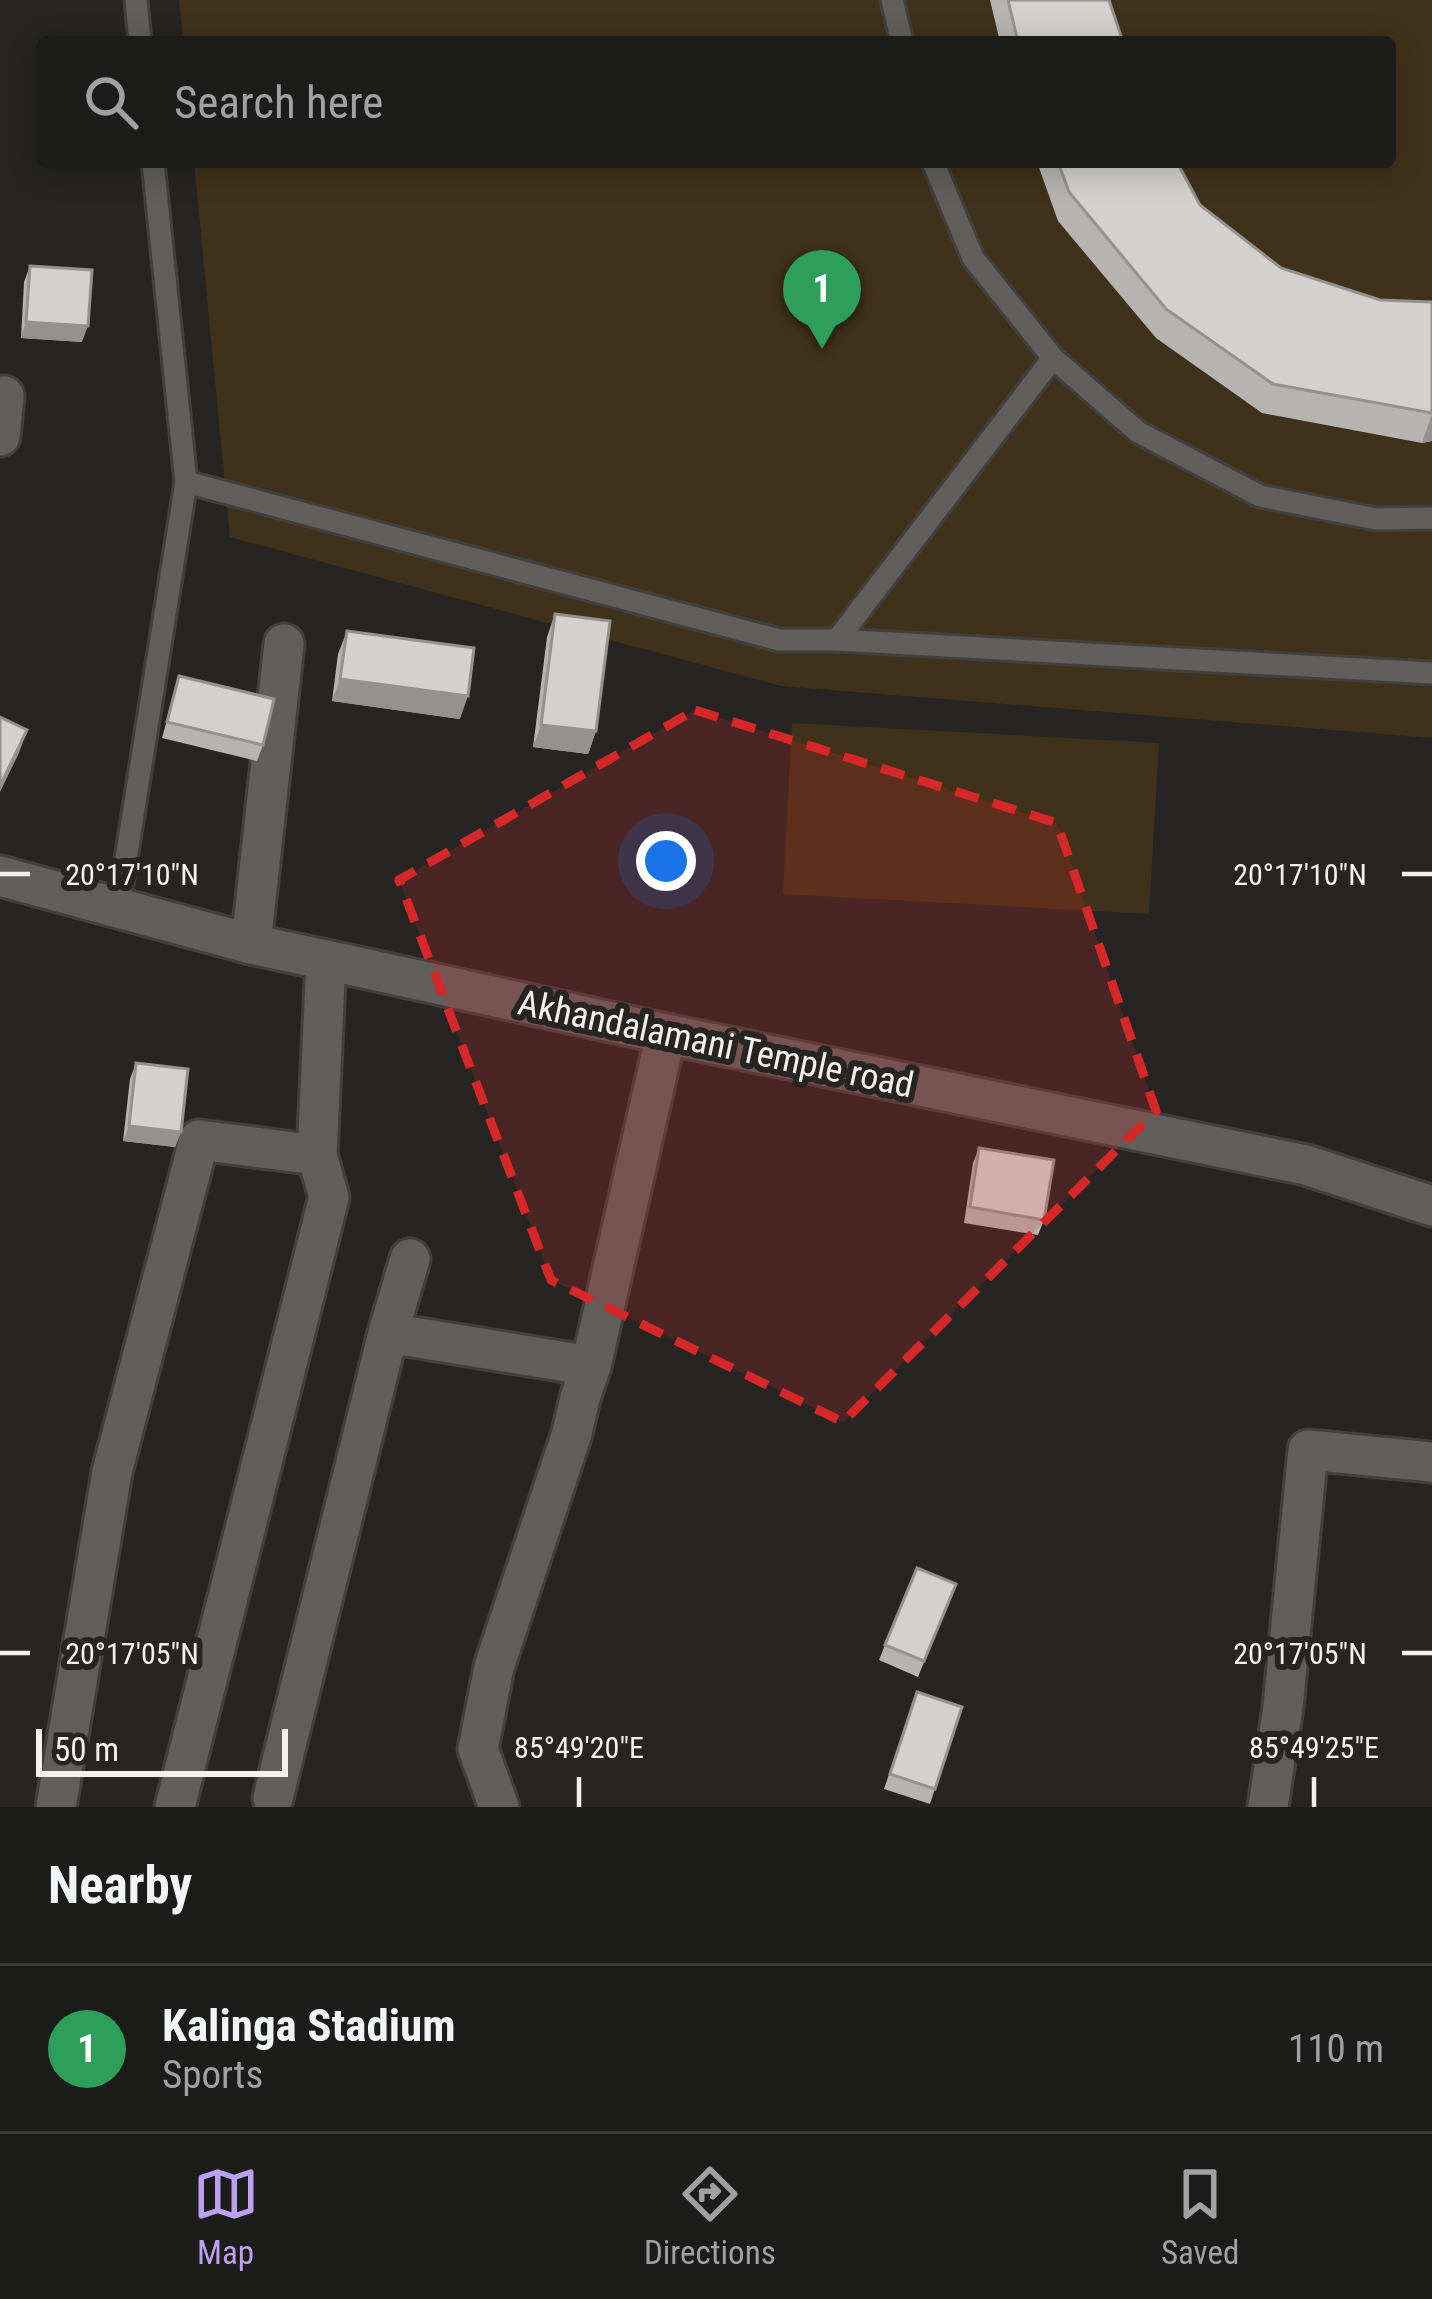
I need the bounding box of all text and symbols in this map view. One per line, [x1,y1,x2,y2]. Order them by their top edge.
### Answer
search box [36,36,1396,168]
icon: search [78,69,144,135]
text: Search here [174,76,383,129]
pin: 1 [783,250,861,349]
your location [636,831,696,891]
text: 20°17'10"N [65,857,199,892]
text: 20°17'10"N [1233,857,1367,892]
street label: Akhandalamani Temple road [514,982,917,1106]
text: 20°17'05"N [65,1636,199,1671]
text: 20°17'05"N [1233,1636,1367,1671]
scale bar [36,1723,288,1776]
text: 50 m [54,1730,119,1769]
text: 85°49'20"E [514,1730,644,1765]
text: 85°49'25"E [1249,1730,1379,1765]
text: Nearby [48,1856,192,1915]
text: Kalinga Stadium [162,1999,456,2052]
text: 1 [77,2026,97,2072]
text: 110 m [1288,2026,1384,2072]
text: Sports [162,2052,263,2098]
tab: Map [193,2161,259,2272]
tab: Directions [644,2161,776,2272]
tab: Saved [1161,2161,1239,2272]

